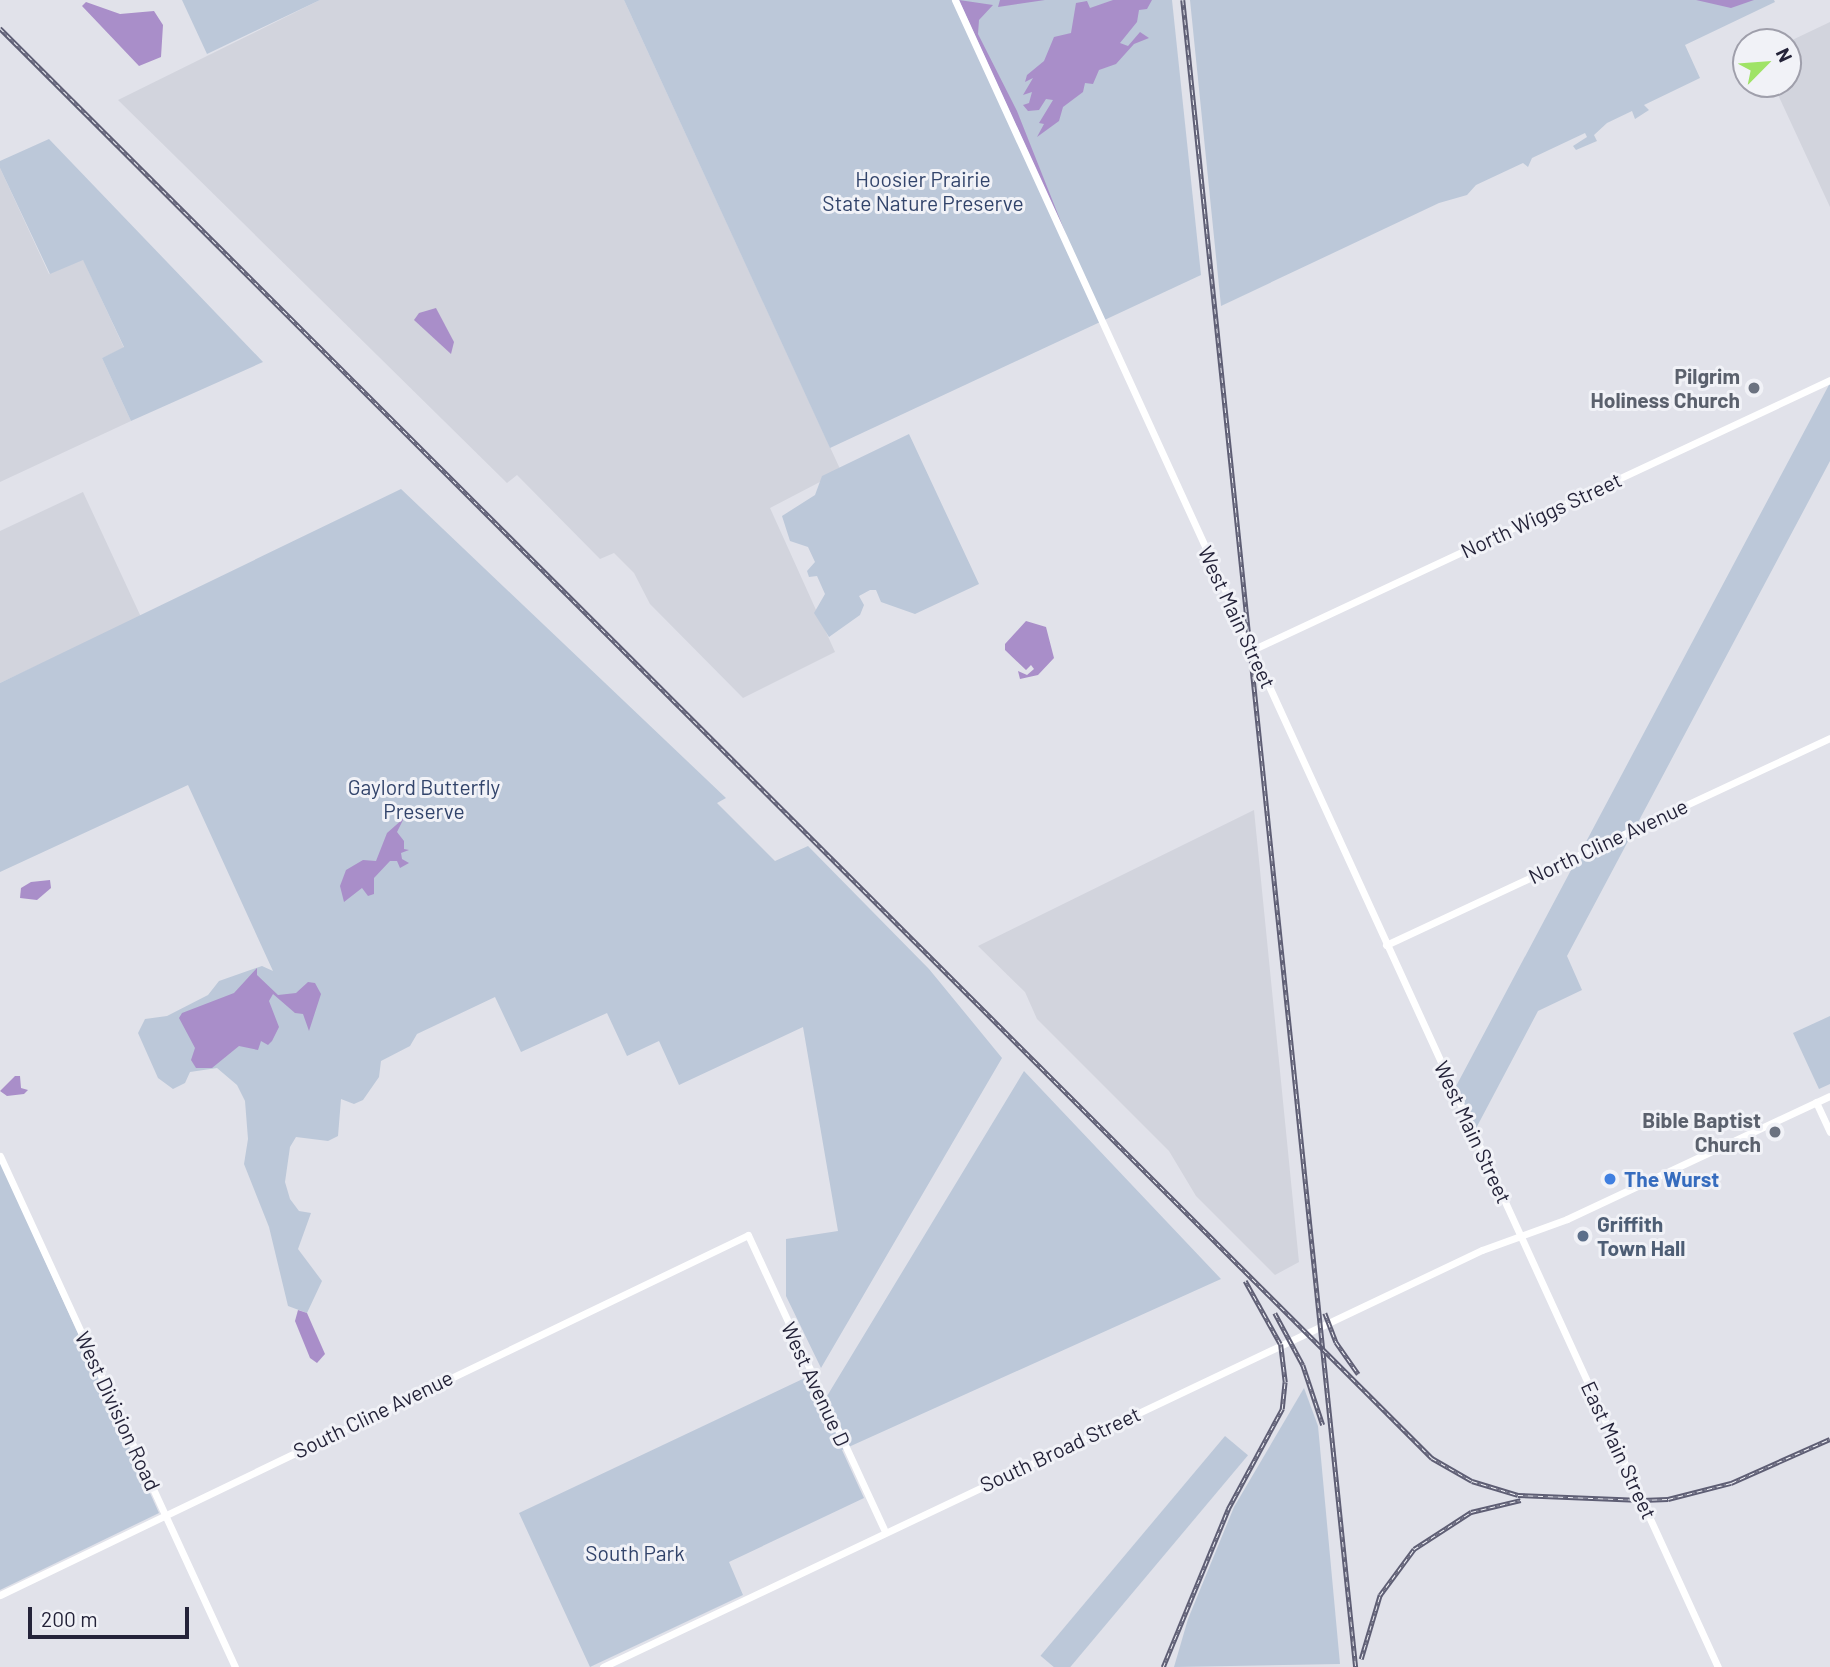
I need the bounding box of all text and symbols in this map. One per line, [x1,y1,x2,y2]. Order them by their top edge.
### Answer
north arrow [1732,28,1802,98]
text: N [1772,44,1798,65]
park label: Hoosier Prairie State Nature Preserve [822,166,1024,216]
place label: Pilgrim Holiness Church [1591,363,1740,413]
marker: Pilgrim Holiness Church [1746,380,1762,396]
street label: North Wiggs Street [1457,467,1625,563]
street label: West Main Street [1193,542,1281,692]
park label: Gaylord Butterfly Preserve [348,774,500,824]
street label: North Cline Avenue [1524,793,1692,889]
street label: West Main Street [1429,1057,1517,1207]
place label: Bible Baptist Church [1642,1107,1761,1157]
marker: Bible Baptist Church [1767,1124,1783,1140]
place label: The Wurst [1624,1166,1719,1192]
marker: The Wurst [1602,1171,1618,1187]
place label: Griffith Town Hall [1597,1211,1685,1261]
marker: Griffith Town Hall [1575,1228,1591,1244]
street label: West Avenue D [776,1318,856,1450]
street label: West Division Road [70,1327,166,1495]
street label: South Cline Avenue [289,1364,457,1464]
street label: East Main Street [1576,1377,1662,1523]
street label: South Broad Street [976,1401,1144,1497]
park label: South Park [585,1540,685,1566]
scale bar [32,1594,192,1638]
text: 200 m [41,1606,98,1631]

